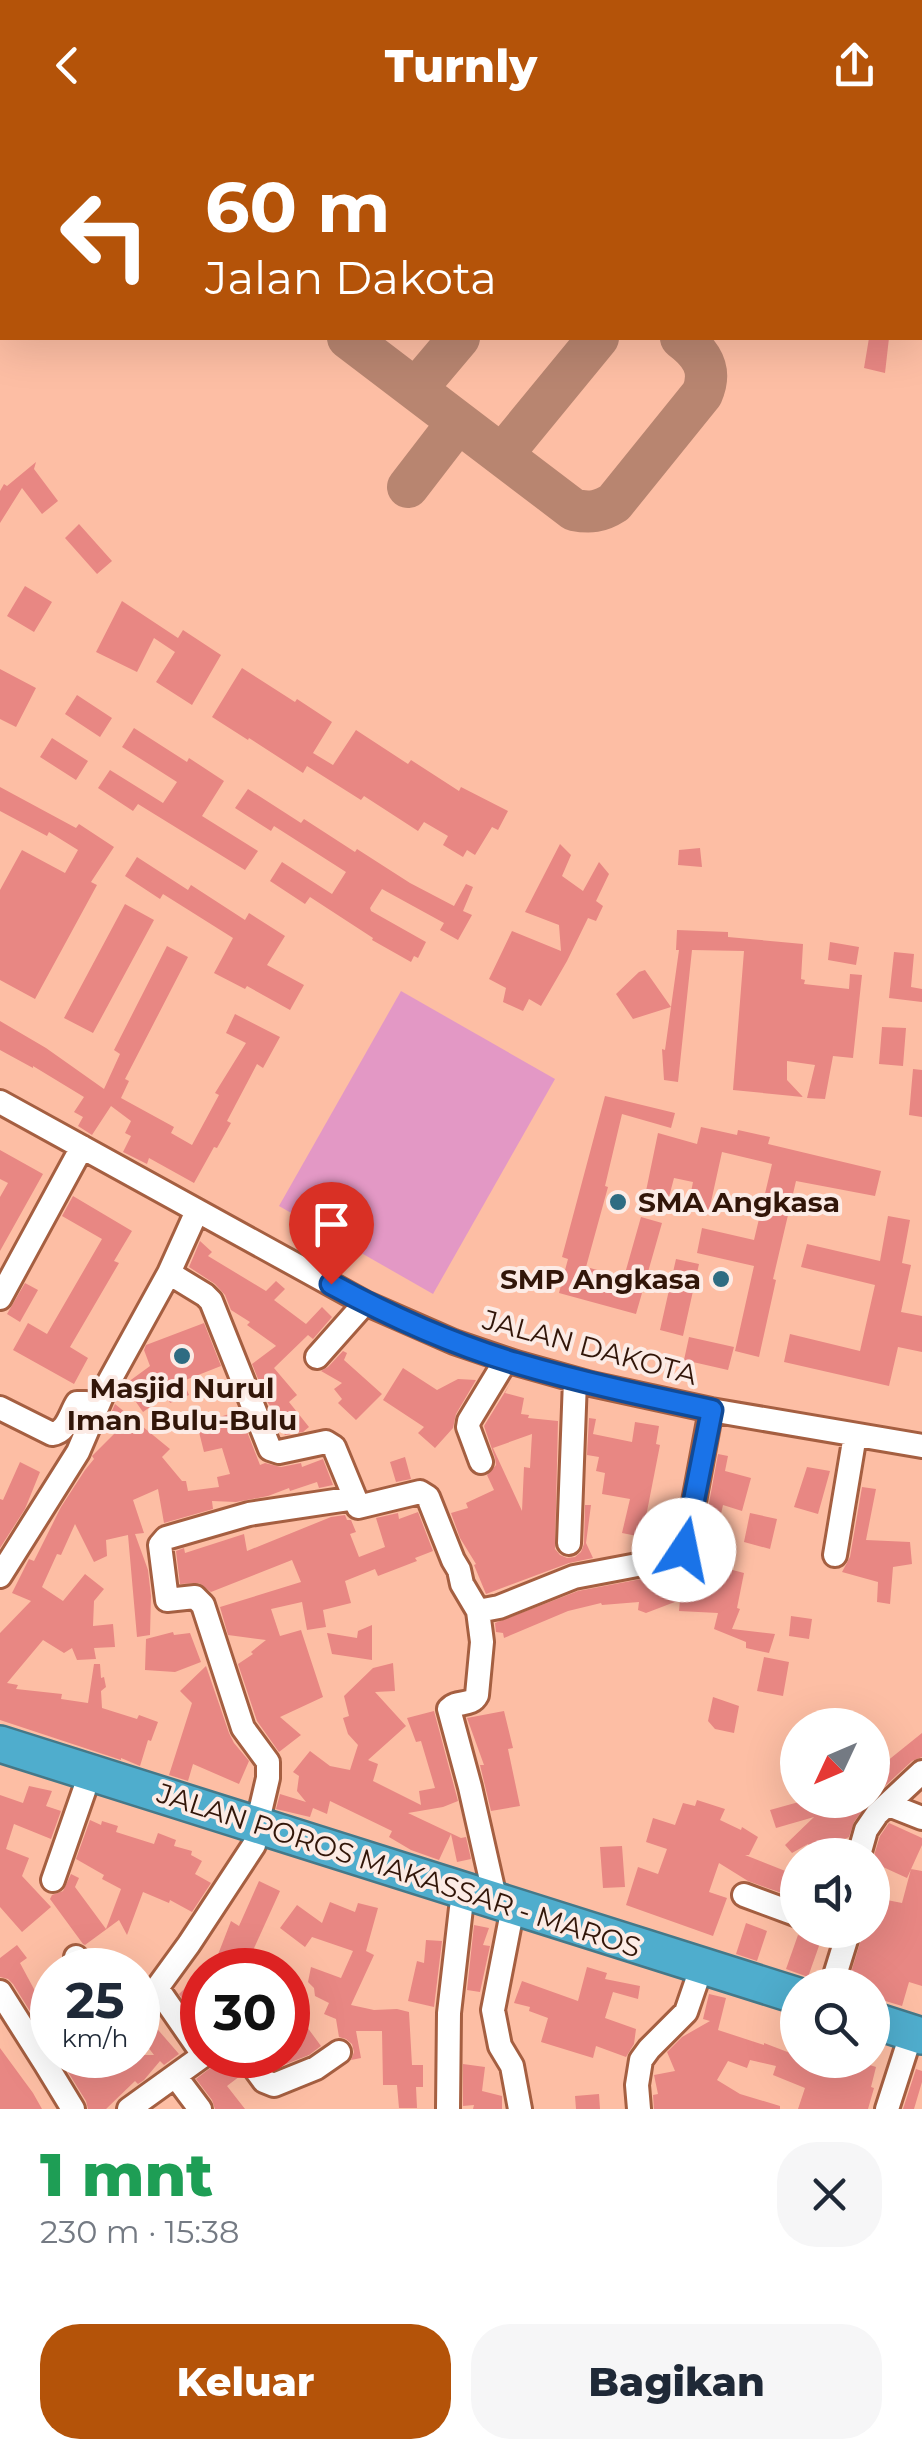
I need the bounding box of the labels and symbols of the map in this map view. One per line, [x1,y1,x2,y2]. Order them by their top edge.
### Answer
pin [289,1182,374,1285]
place label: SMA Angkasa [638,1185,840,1219]
marker: SMA Angkasa [607,1191,629,1213]
place label: SMP Angkasa [500,1262,701,1296]
marker: SMP Angkasa [710,1268,732,1290]
street label: JALAN DAKOTA [478,1302,702,1392]
marker: Masjid Nurul Iman Bulu-Bulu [171,1345,193,1367]
place label: Masjid Nurul Iman Bulu-Bulu [67,1371,297,1437]
position arrow [632,1498,736,1602]
north arrow [780,1708,890,1818]
street label: JALAN POROS MAKASSAR - MAROS [152,1775,645,1964]
speed limit sign: 30 [180,1948,310,2078]

